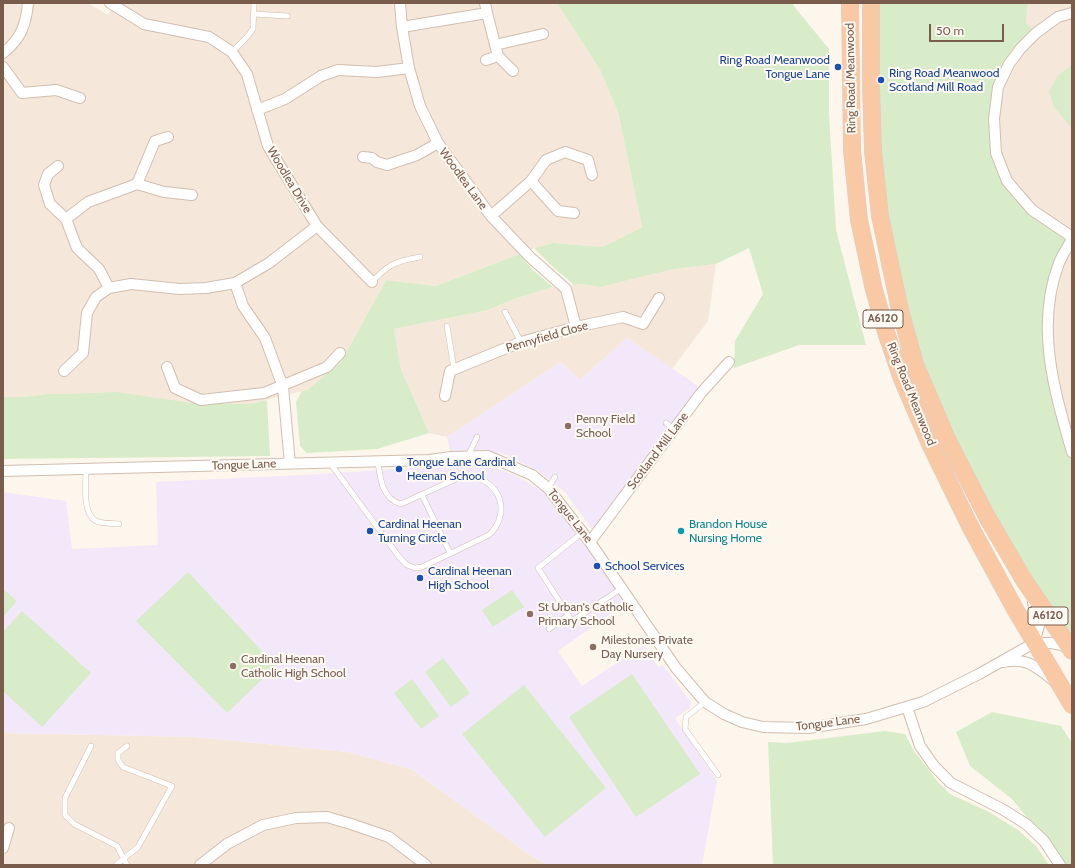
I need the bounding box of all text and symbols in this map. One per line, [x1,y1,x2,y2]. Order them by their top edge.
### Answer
scale bar [931,16,1006,42]
street label: Ring Road Meanwood [843,23,859,133]
text: 50 m [936,23,964,38]
place label: Ring Road Meanwood Tongue Lane [720,53,830,81]
marker: Ring Road Meanwood Tongue Lane [833,62,843,72]
place label: Ring Road Meanwood Scotland Mill Road [889,66,999,94]
marker: Ring Road Meanwood Scotland Mill Road [876,75,886,85]
street label: Woodlea Drive [264,144,314,216]
street label: Woodlea Lane [436,145,490,213]
road number: A6120 [863,310,903,328]
street label: Pennyfield Close [504,318,590,356]
street label: Ring Road Meanwood [884,340,938,448]
street label: Scotland Mill Lane [624,410,692,492]
place label: Penny Field School [576,412,635,440]
marker: Penny Field School [563,421,573,431]
place label: Tongue Lane Cardinal Heenan School [407,455,515,483]
street label: Tongue Lane [212,457,276,473]
marker: Tongue Lane Cardinal Heenan School [394,464,404,474]
street label: Tongue Lane [544,486,596,546]
place label: Cardinal Heenan Turning Circle [378,517,462,545]
place label: Brandon House Nursing Home [689,517,767,545]
marker: Cardinal Heenan Turning Circle [365,526,375,536]
marker: Brandon House Nursing Home [676,526,686,536]
place label: School Services [605,559,685,573]
marker: School Services [592,561,602,571]
place label: Cardinal Heenan High School [428,564,512,592]
marker: Cardinal Heenan High School [415,573,425,583]
place label: St Urban's Catholic Primary School [538,600,633,628]
road number: A6120 [1028,607,1068,625]
marker: St Urban's Catholic Primary School [525,609,535,619]
place label: Milestones Private Day Nursery [601,633,693,661]
marker: Milestones Private Day Nursery [588,642,598,652]
place label: Cardinal Heenan Catholic High School [241,652,346,680]
marker: Cardinal Heenan Catholic High School [228,661,238,671]
street label: Tongue Lane [795,712,861,734]

